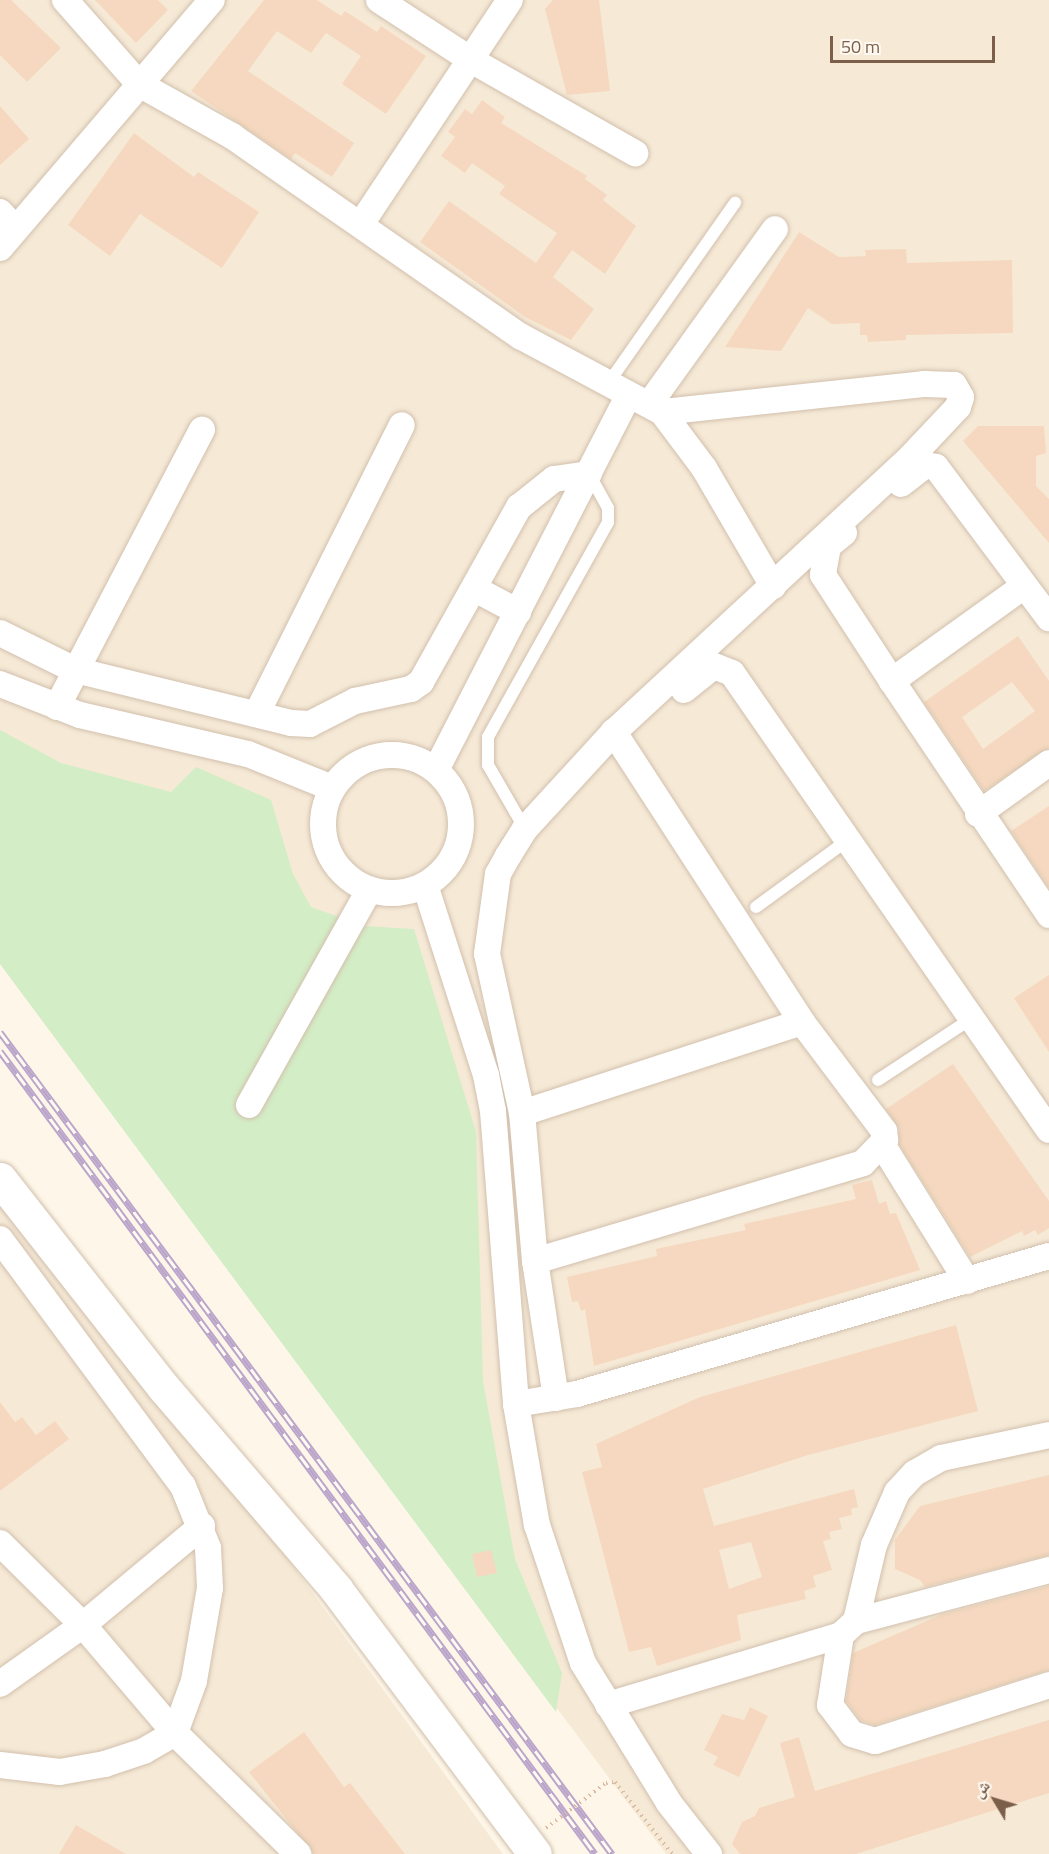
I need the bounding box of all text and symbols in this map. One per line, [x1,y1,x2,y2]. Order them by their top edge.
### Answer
scale bar [833,24,998,62]
text: 50 m [841,33,880,60]
north arrow [965,1770,1025,1830]
text: ش [966,1775,995,1803]

